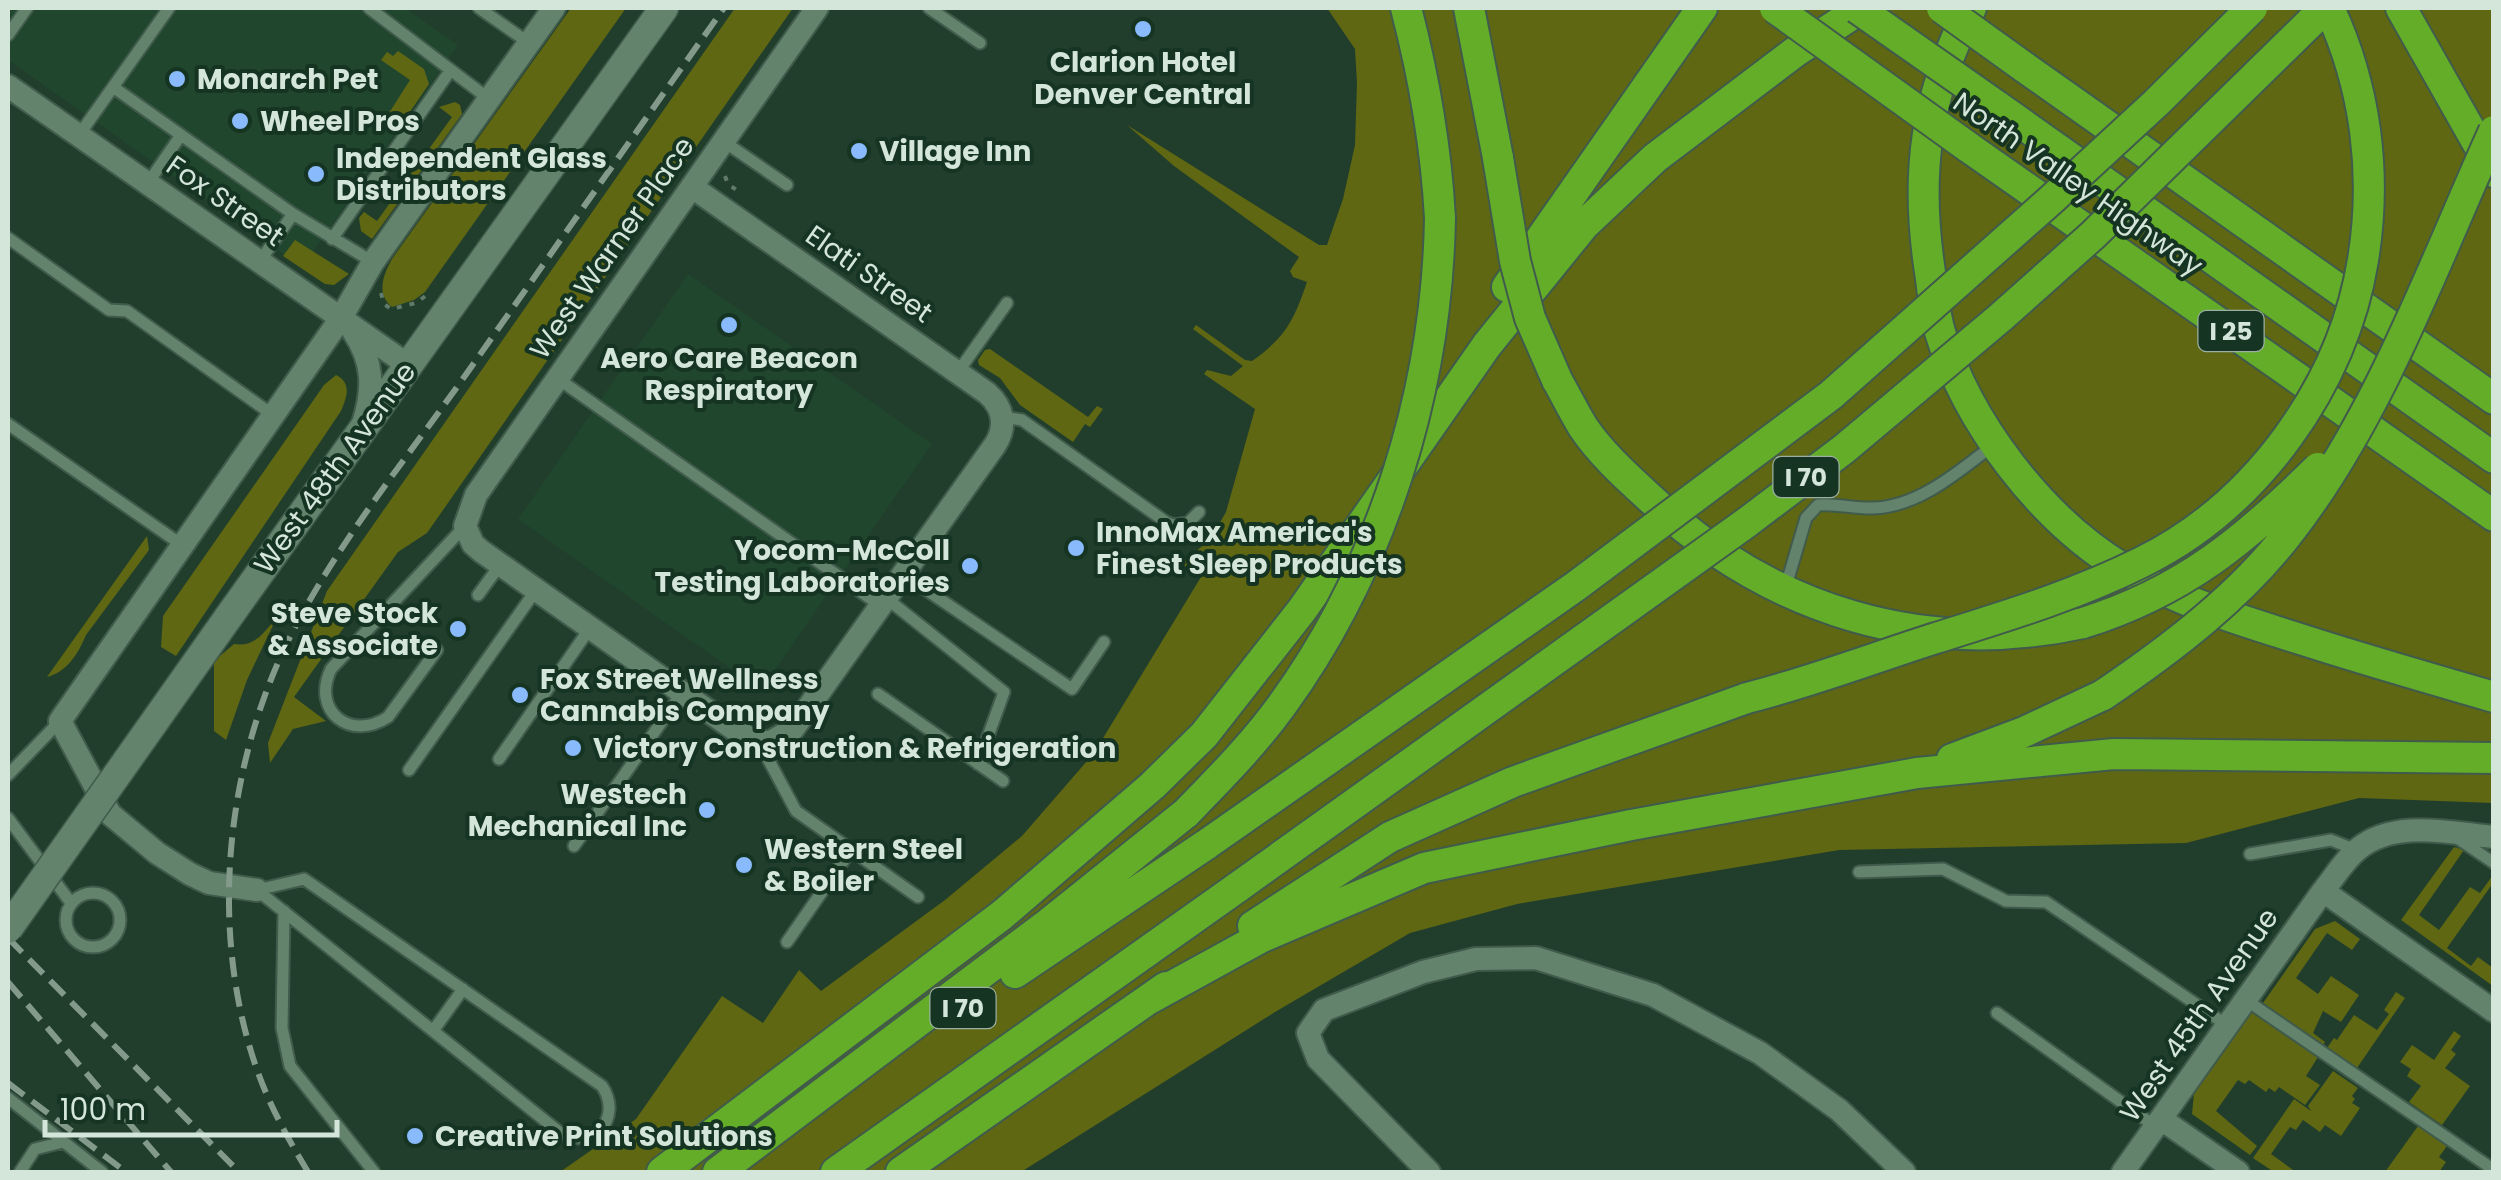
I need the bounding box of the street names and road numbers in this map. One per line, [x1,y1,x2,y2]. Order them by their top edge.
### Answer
street label: North Valley Highway [1945,83,2211,285]
street label: West Warner Place [521,129,703,367]
street label: Fox Street [159,146,291,256]
street label: Elati Street [798,216,940,332]
road number: I 25 [2198,311,2264,351]
street label: West 48th Avenue [245,354,425,582]
road number: I 70 [1774,457,1838,497]
street label: West 45th Avenue [2110,900,2288,1130]
road number: I 70 [930,988,996,1028]

